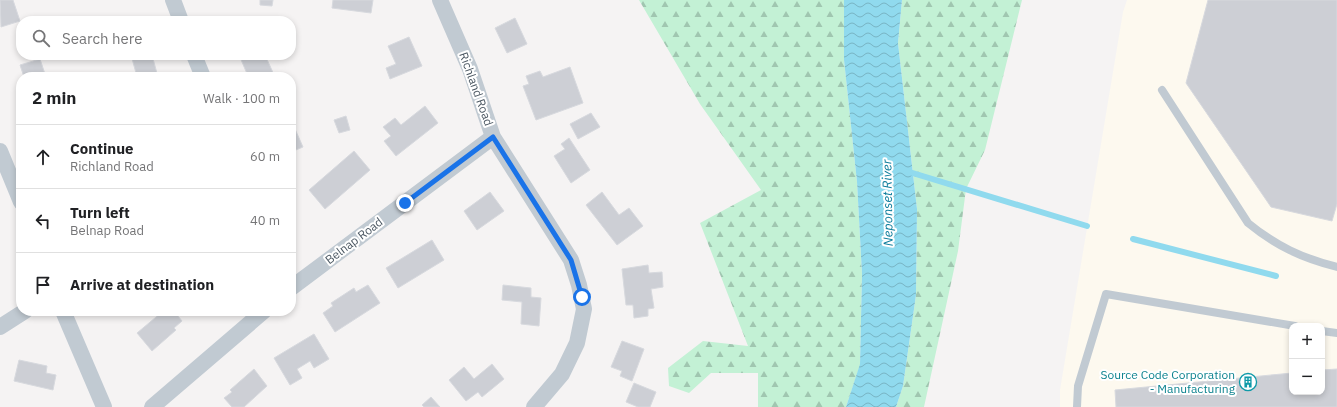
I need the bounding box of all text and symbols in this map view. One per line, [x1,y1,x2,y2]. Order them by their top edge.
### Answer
search box [16,16,296,60]
icon: search [30,27,52,49]
text: Search here [62,29,142,48]
street label: Richland Road [456,50,497,128]
text: 2 min [32,87,76,109]
text: Walk · 100 m [203,90,280,107]
text: Continue [70,139,134,158]
icon: ahead [32,146,54,168]
text: 60 m [250,148,280,165]
text: Richland Road [70,158,154,175]
water label: Neponset River [878,158,897,246]
route end [396,194,414,212]
text: Turn left [70,203,130,222]
icon: left [32,210,54,232]
text: 40 m [250,212,280,229]
street label: Belnap Road [322,214,385,267]
text: Belnap Road [70,222,144,239]
icon: arrive [32,274,54,296]
text: Arrive at destination [70,275,214,294]
route start [573,288,591,306]
map controls [1289,323,1325,395]
button: + [1289,323,1325,359]
button: − [1289,359,1325,395]
place label: Source Code Corporation - Manufacturing [1100,367,1236,396]
building icon: Source Code Corporation - Manufacturing [1238,372,1258,392]

